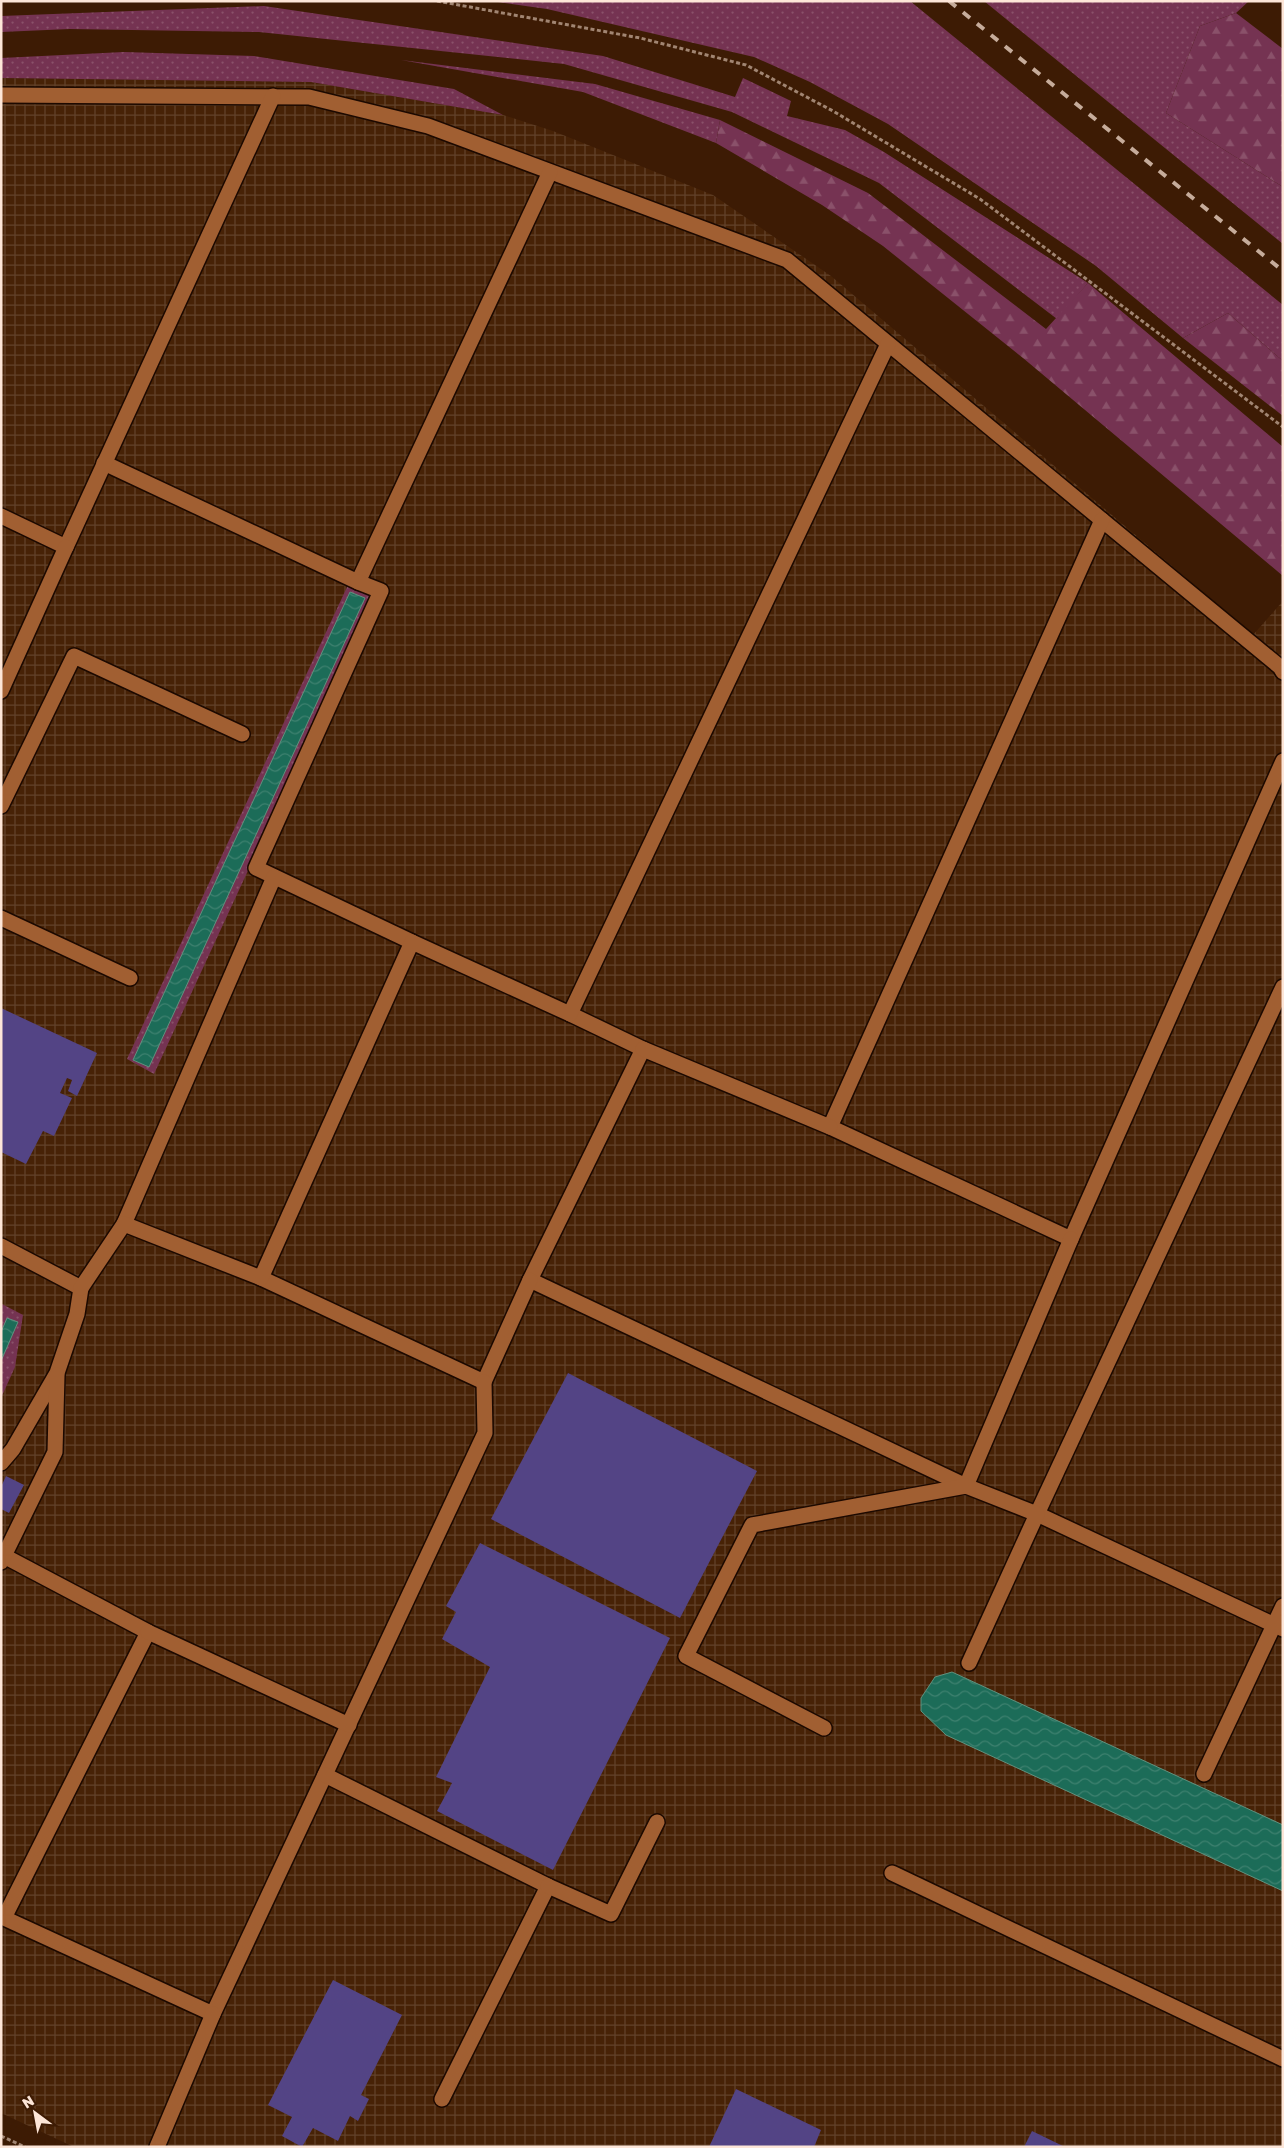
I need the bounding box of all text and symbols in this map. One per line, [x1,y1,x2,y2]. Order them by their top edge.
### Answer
north arrow [10,2088,60,2138]
text: N [19,2092,37,2112]

